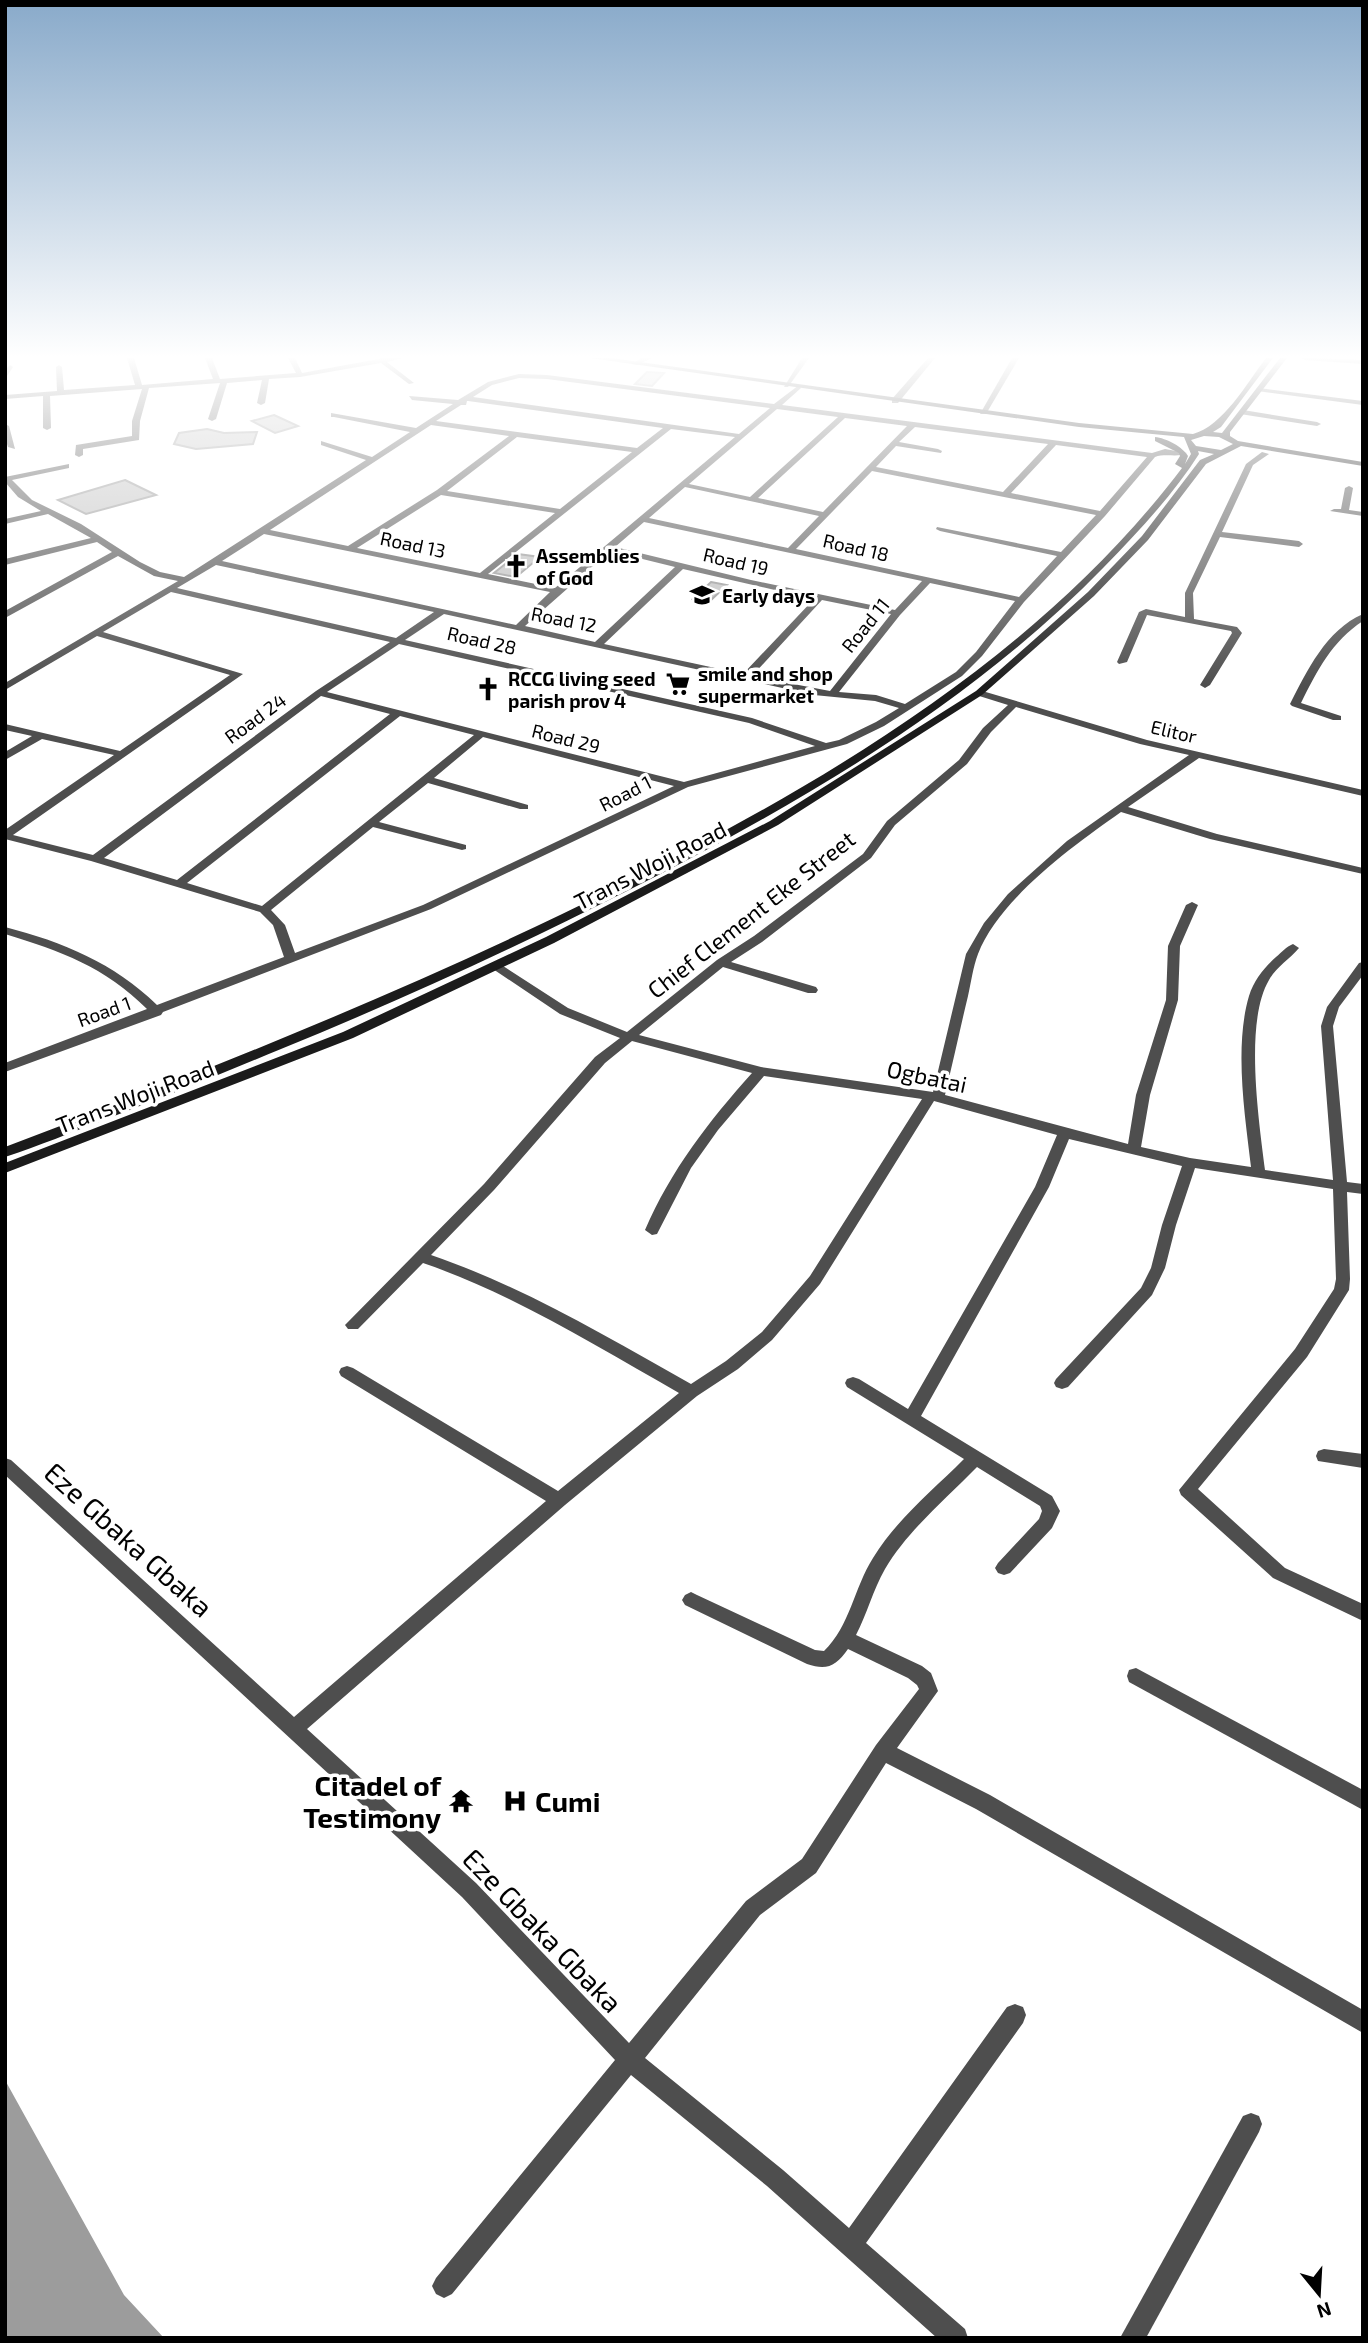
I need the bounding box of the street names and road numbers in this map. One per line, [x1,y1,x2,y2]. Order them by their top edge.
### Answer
street label: Road 13 [378,526,448,562]
street label: Road 18 [821,528,891,566]
street label: Road 19 [701,542,771,580]
street label: Road 11 [836,593,894,657]
street label: Road 12 [529,601,599,637]
street label: Road 28 [445,621,519,659]
street label: Road 24 [220,688,290,748]
street label: Elitor [1149,715,1200,748]
street label: Road 29 [529,718,603,758]
street label: Road 1 [595,770,655,816]
street label: Trans Woji Road [569,815,731,915]
street label: Chief Clement Eke Street [642,824,861,1004]
street label: Road 1 [74,991,134,1031]
street label: Trans Woji Road [52,1053,218,1139]
street label: Ogbatai [884,1054,970,1098]
street label: Eze Gbaka Gbaka [38,1455,220,1623]
street label: Eze Gbaka Gbaka [456,1841,630,2019]

